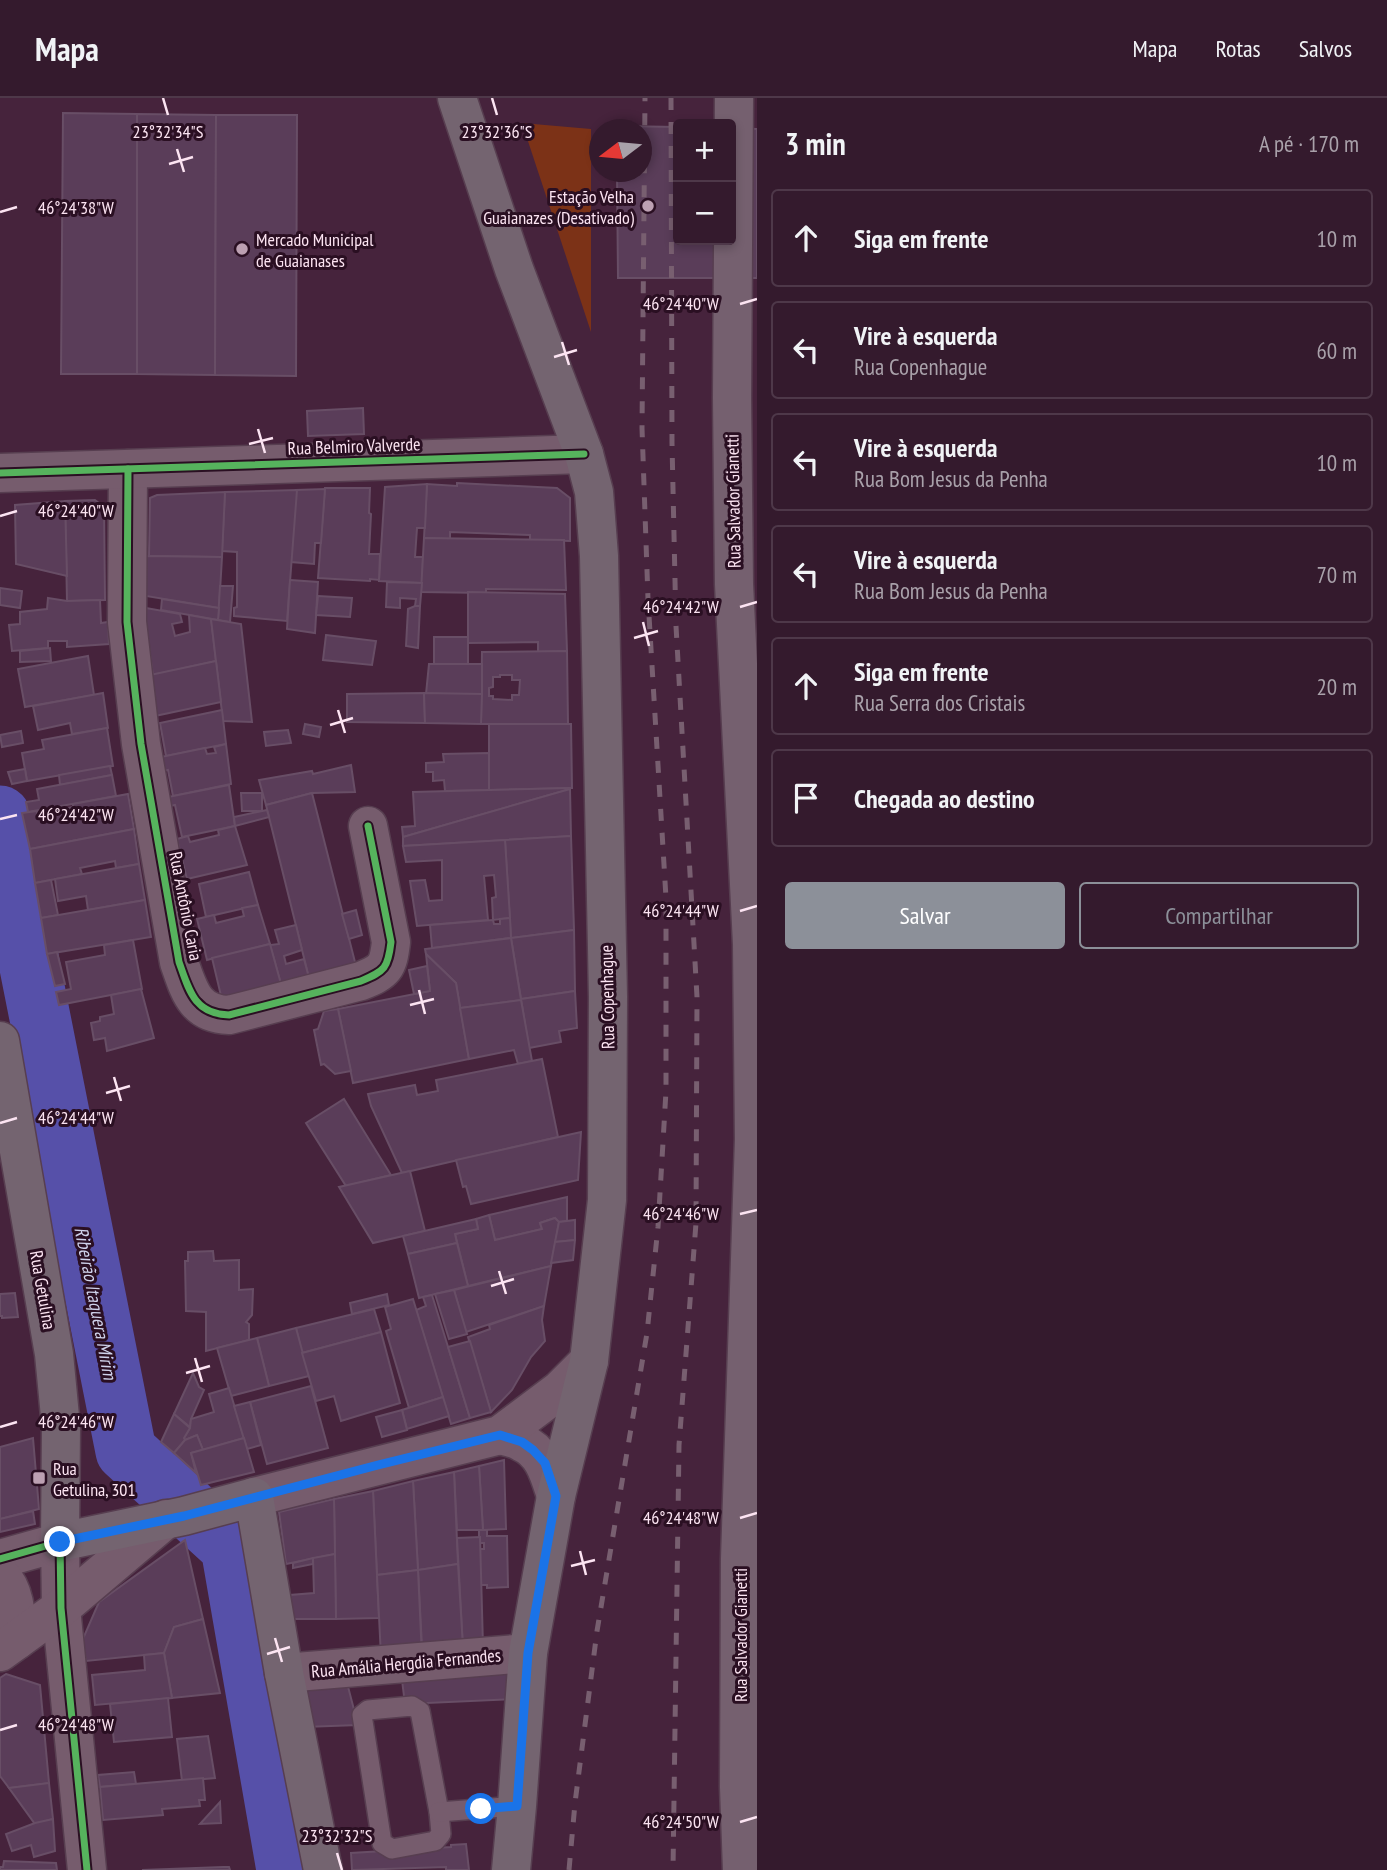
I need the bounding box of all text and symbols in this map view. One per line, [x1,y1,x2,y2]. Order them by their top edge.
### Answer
text: Mapa [35,27,99,70]
text: Mapa [1133,33,1177,64]
text: Rotas [1215,33,1261,64]
text: Salvos [1299,33,1352,64]
north arrow [589,119,652,182]
map controls [673,119,736,245]
button: + [673,119,736,182]
text: 23°32'34"S [133,120,204,143]
text: 23°32'36"S [462,120,533,143]
text: 3 min [785,124,846,163]
text: A pé · 170 m [1259,129,1359,158]
button: − [673,182,736,245]
place label: Estação Velha Guaianazes (Desativado) [483,185,635,229]
text: 46°24'38"W [38,196,114,219]
marker: Estação Velha Guaianazes (Desativado) [640,198,656,214]
icon: ahead [787,219,825,257]
text: Siga em frente [854,222,989,255]
text: 10 m [1316,224,1357,253]
place label: Mercado Municipal de Guaianases [256,228,374,272]
marker: Mercado Municipal de Guaianases [234,241,250,257]
text: 46°24'40"W [643,292,719,315]
text: Vire à esquerda [854,319,997,352]
icon: left [787,331,825,369]
text: 60 m [1316,336,1357,365]
text: Rua Copenhague [854,352,987,381]
text: Vire à esquerda [854,431,997,464]
street label: Rua Belmiro Valverde [287,432,421,460]
street label: Rua Salvador Gianetti [720,434,746,568]
icon: left [787,443,825,481]
text: 10 m [1316,448,1357,477]
text: Rua Bom Jesus da Penha [854,464,1048,493]
text: 46°24'40"W [38,499,114,522]
text: Vire à esquerda [854,543,997,576]
icon: left [787,555,825,593]
text: 70 m [1316,560,1357,589]
text: Rua Bom Jesus da Penha [854,576,1048,605]
text: 46°24'42"W [643,595,719,618]
text: Siga em frente [854,655,989,688]
icon: ahead [787,667,825,705]
text: 20 m [1316,672,1357,701]
text: Rua Serra dos Cristais [854,688,1025,717]
icon: arrive [787,779,825,817]
text: Chegada ao destino [854,782,1035,815]
text: 46°24'42"W [38,803,114,826]
street label: Rua Antônio Caria [164,850,208,962]
button: Salvar [785,882,1065,949]
button: Compartilhar [1079,882,1359,949]
text: 46°24'44"W [643,899,719,922]
street label: Rua Copenhague [595,945,619,1049]
text: 46°24'44"W [38,1106,114,1129]
text: 46°24'46"W [643,1202,719,1225]
water label: Ribeirão Itaquera Mirim [69,1225,123,1383]
street label: Rua Getulina [25,1249,61,1331]
text: 46°24'46"W [38,1410,114,1433]
place label: Rua Getulina, 301 [53,1457,136,1501]
marker: Rua Getulina, 301 [31,1470,47,1486]
text: 46°24'48"W [643,1506,719,1529]
route end [44,1526,75,1557]
street label: Rua Salvador Gianetti [729,1568,752,1702]
street label: Rua Amália Hergdia Fernandes [310,1643,502,1683]
text: 46°24'48"W [38,1713,114,1736]
route start [465,1793,496,1824]
text: 46°24'50"W [643,1810,719,1833]
text: 23°32'32"S [302,1824,373,1847]

